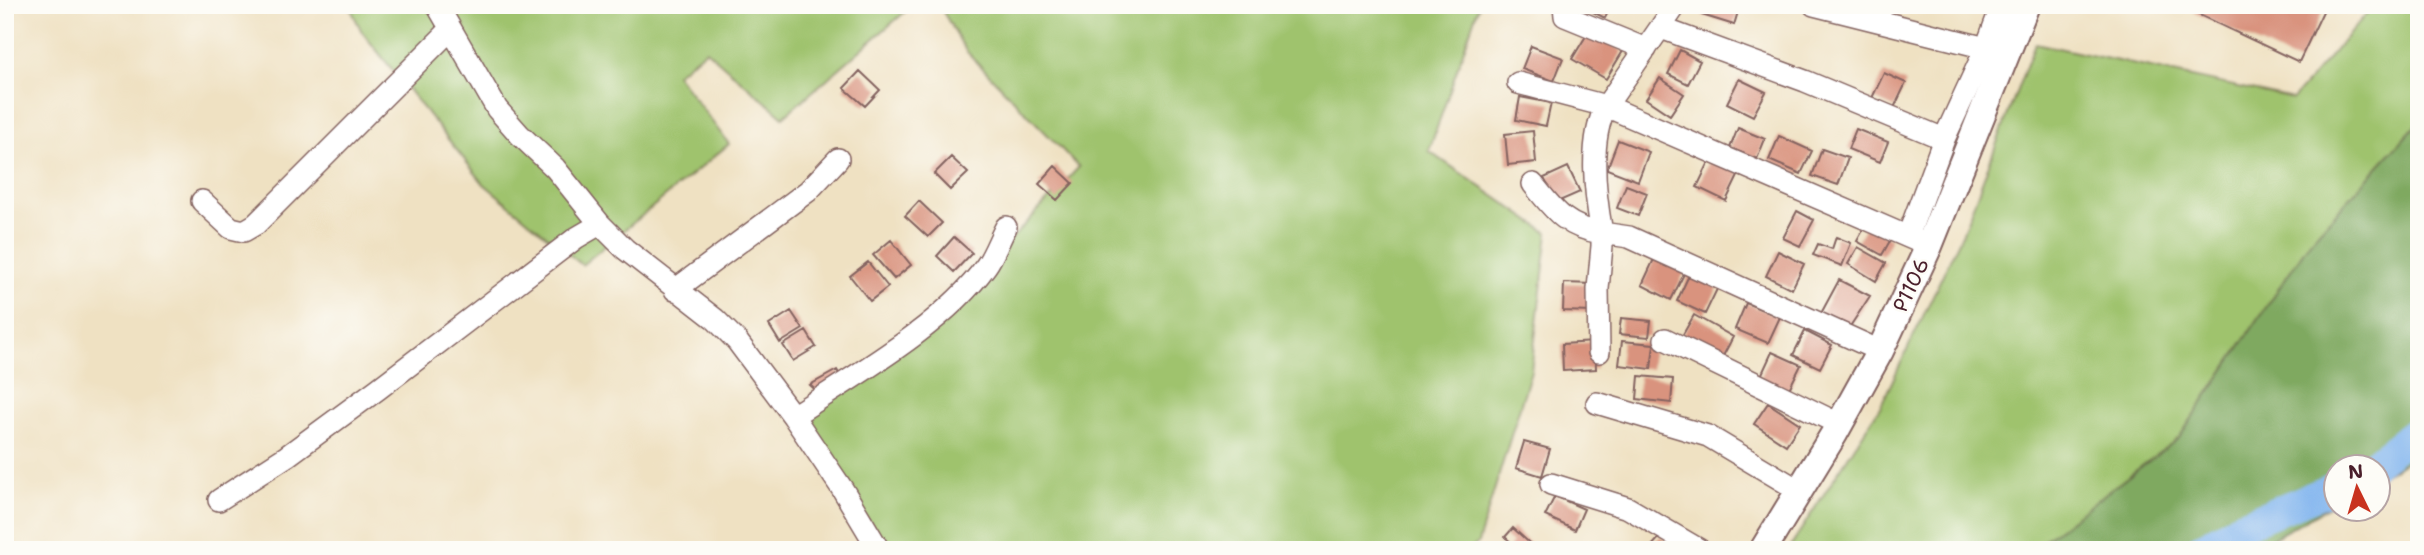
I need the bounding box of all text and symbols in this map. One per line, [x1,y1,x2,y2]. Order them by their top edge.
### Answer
street label: P1106 [1886,253,1936,317]
north arrow [2322,454,2392,524]
text: N [2347,458,2364,485]

